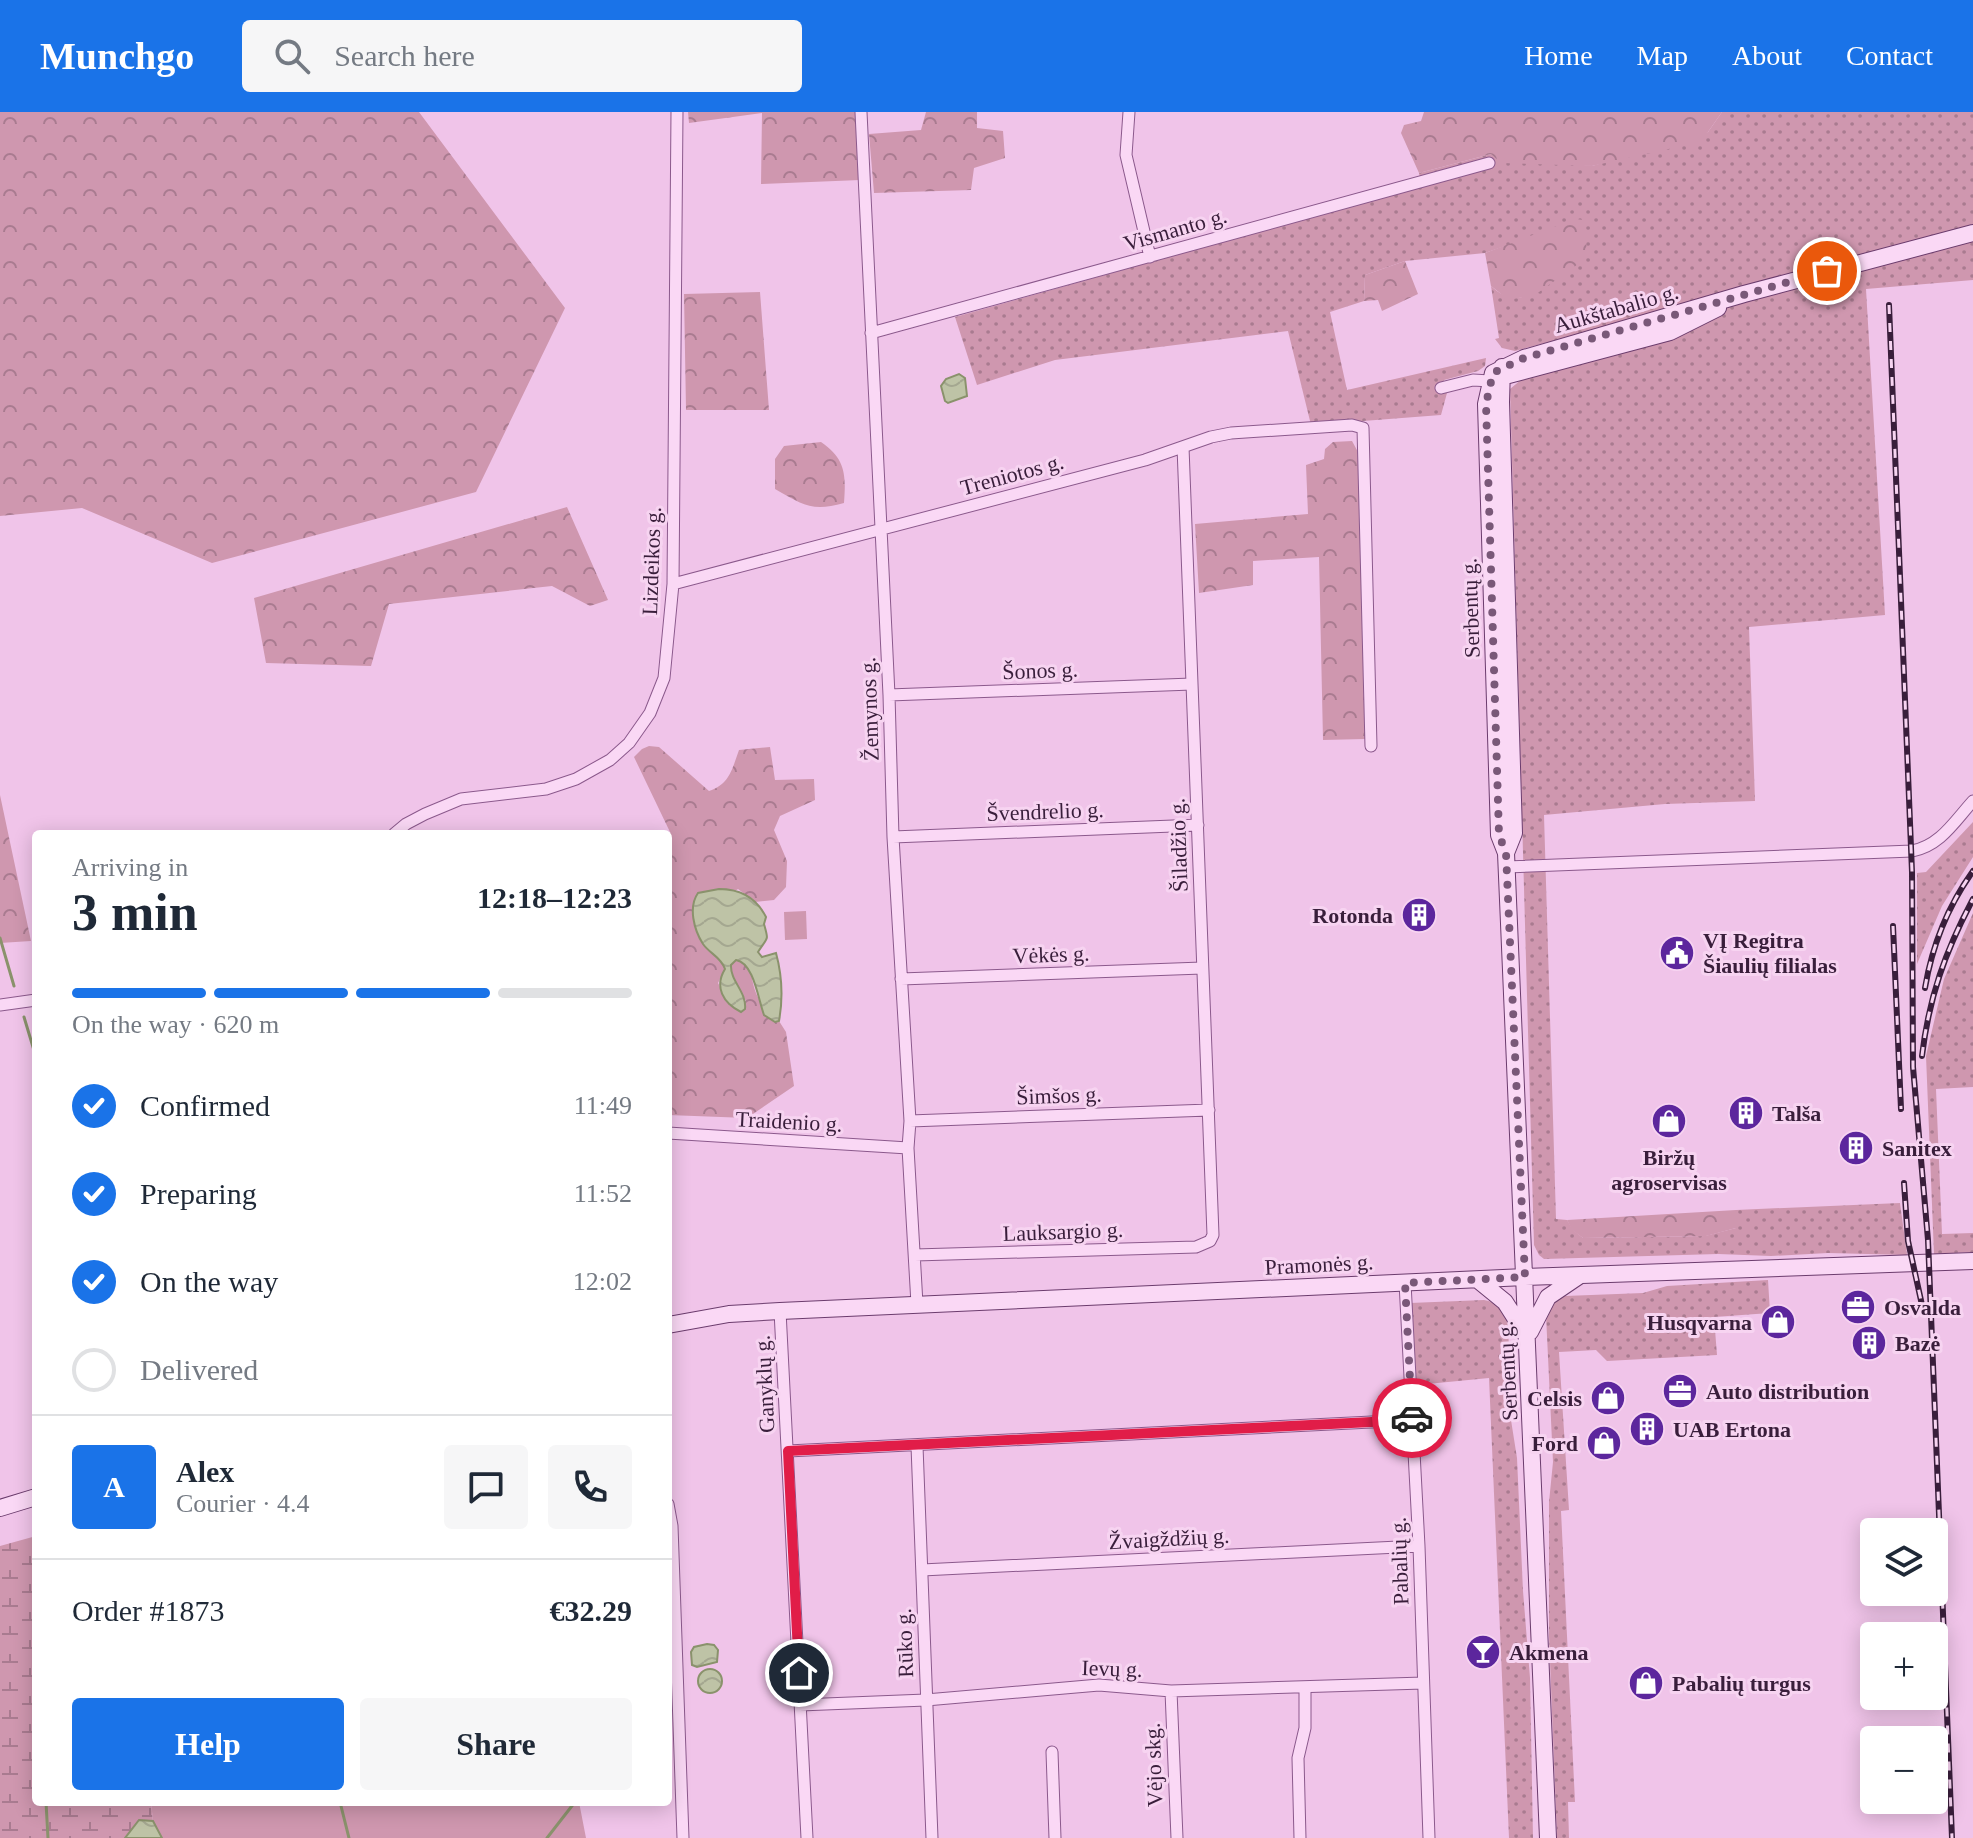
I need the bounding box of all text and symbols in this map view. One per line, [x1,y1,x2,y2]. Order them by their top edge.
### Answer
search box [242,20,802,92]
icon: search [270,34,314,78]
text: Munchgo [40,35,194,77]
text: Search here [334,39,475,72]
text: Home [1524,40,1593,71]
text: Map [1637,40,1688,71]
text: About [1732,40,1802,71]
text: Contact [1846,40,1933,71]
street label: Vismanto g. [1121,203,1230,256]
pin [1793,237,1861,305]
icon: bag [1805,249,1849,293]
street label: Aukštabalio g. [1551,279,1681,338]
street label: Treniotos g. [958,449,1066,500]
street label: Lizdeikos g. [637,506,666,616]
street label: Serbentų g. [1456,557,1485,658]
street label: Žemynos g. [855,657,884,761]
street label: Šonos g. [1002,657,1078,684]
street label: Švendrelio g. [986,797,1104,826]
street label: Šiladžio g. [1164,798,1193,892]
text: Arriving in [72,853,188,882]
text: 12:18–12:23 [477,881,632,914]
text: 3 min [72,884,198,941]
building icon: Rotonda [1400,896,1438,934]
place label: Rotonda [1312,903,1393,928]
place label: VĮ Regitra Šiaulių filialas [1703,928,1837,978]
public building icon: VĮ Regitra Šiaulių filialas [1658,934,1696,972]
street label: Vėkės g. [1012,941,1090,968]
text: On the way · 620 m [72,1010,279,1039]
street label: Šimšos g. [1016,1082,1102,1109]
icon: check [72,1084,116,1128]
text: Confirmed [140,1089,270,1122]
text: 11:49 [574,1091,632,1120]
building icon: Talša [1727,1094,1765,1132]
place label: Talša [1772,1101,1821,1126]
shop icon: Biržų agroservisas [1650,1102,1688,1140]
street label: Traidenio g. [735,1106,843,1137]
building icon: Sanitex [1837,1129,1875,1167]
place label: Sanitex [1882,1136,1952,1161]
place label: Biržų agroservisas [1611,1145,1727,1195]
icon: check [72,1172,116,1216]
text: Preparing [140,1177,257,1210]
text: 11:52 [574,1179,632,1208]
street label: Lauksargio g. [1002,1217,1124,1246]
street label: Pramonės g. [1264,1249,1374,1280]
icon: check [72,1260,116,1304]
text: On the way [140,1265,278,1298]
text: 12:02 [573,1267,632,1296]
office icon: Osvalda [1839,1288,1877,1326]
place label: Osvalda [1884,1295,1961,1320]
shop icon: Husqvarna [1759,1303,1797,1341]
place label: Husqvarna [1647,1310,1752,1335]
street label: Serbentų g. [1492,1320,1523,1422]
building icon: Bazė [1850,1324,1888,1362]
place label: Bazė [1895,1331,1940,1356]
street label: Ganyklų g. [749,1335,780,1433]
text: Delivered [140,1353,258,1386]
office icon: Auto distribution [1661,1372,1699,1410]
courier [1372,1378,1452,1458]
shop icon: Celsis [1589,1379,1627,1417]
place label: Auto distribution [1706,1379,1869,1404]
place label: Celsis [1527,1386,1582,1411]
icon: car [1390,1396,1434,1440]
building icon: UAB Ertona [1628,1410,1666,1448]
place label: UAB Ertona [1673,1417,1791,1442]
shop icon: Ford [1585,1424,1623,1462]
place label: Ford [1532,1431,1578,1456]
button: chat [444,1445,528,1529]
button: phone [548,1445,632,1529]
text: Alex [176,1455,234,1488]
text: A [103,1470,125,1503]
text: Courier · 4.4 [176,1489,310,1518]
street label: Pabalių g. [1385,1517,1414,1605]
map controls [1860,1518,1948,1814]
button: layers [1860,1518,1948,1606]
street label: Žvaigždžių g. [1108,1523,1230,1554]
text: Order #1873 [72,1594,224,1627]
text: €32.29 [550,1594,632,1627]
street label: Rūko g. [891,1608,918,1678]
button: + [1860,1622,1948,1710]
bar icon: Akmena [1464,1633,1502,1671]
pin [765,1639,833,1707]
place label: Akmena [1509,1640,1588,1665]
icon: home [777,1651,821,1695]
street label: Ievų g. [1081,1655,1143,1682]
shop icon: Pabalių turgus [1627,1664,1665,1702]
place label: Pabalių turgus [1672,1671,1811,1696]
button: Help [72,1698,344,1790]
button: Share [360,1698,632,1790]
street label: Vėjo skg. [1140,1722,1167,1808]
button: − [1860,1726,1948,1814]

